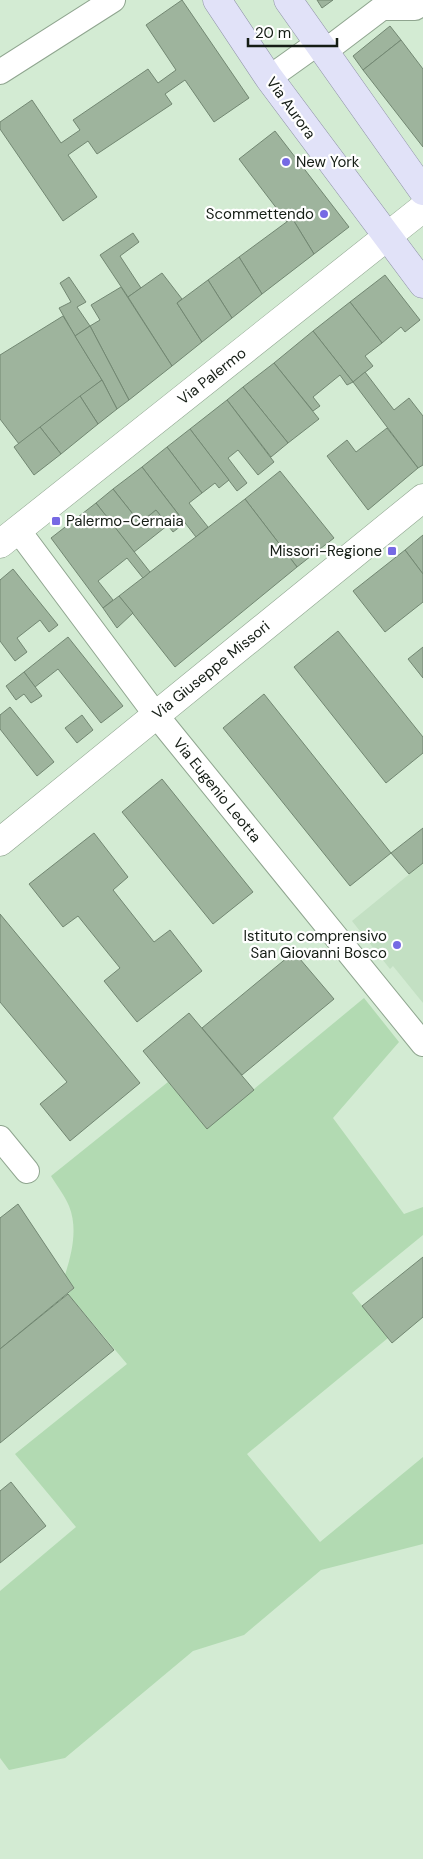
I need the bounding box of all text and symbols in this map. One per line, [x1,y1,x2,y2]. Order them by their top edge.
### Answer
scale bar [248,15,337,47]
text: 20 m [255,23,291,43]
street label: Via Aurora [262,73,320,143]
place label: New York [296,152,360,172]
marker: New York [280,156,292,168]
place label: Scommettendo [206,204,314,224]
marker: Scommettendo [318,208,330,220]
street label: Via Palermo [174,343,251,409]
place label: Palermo-Cernaia [66,511,184,531]
marker: Palermo-Cernaia [50,515,62,527]
place label: Missori-Regione [270,541,382,561]
marker: Missori-Regione [386,545,398,557]
street label: Via Giuseppe Missori [148,616,274,724]
street label: Via Eugenio Leotta [169,734,265,846]
place label: Istituto comprensivo San Giovanni Bosco [244,926,387,963]
marker: Istituto comprensivo San Giovanni Bosco [391,939,403,951]

